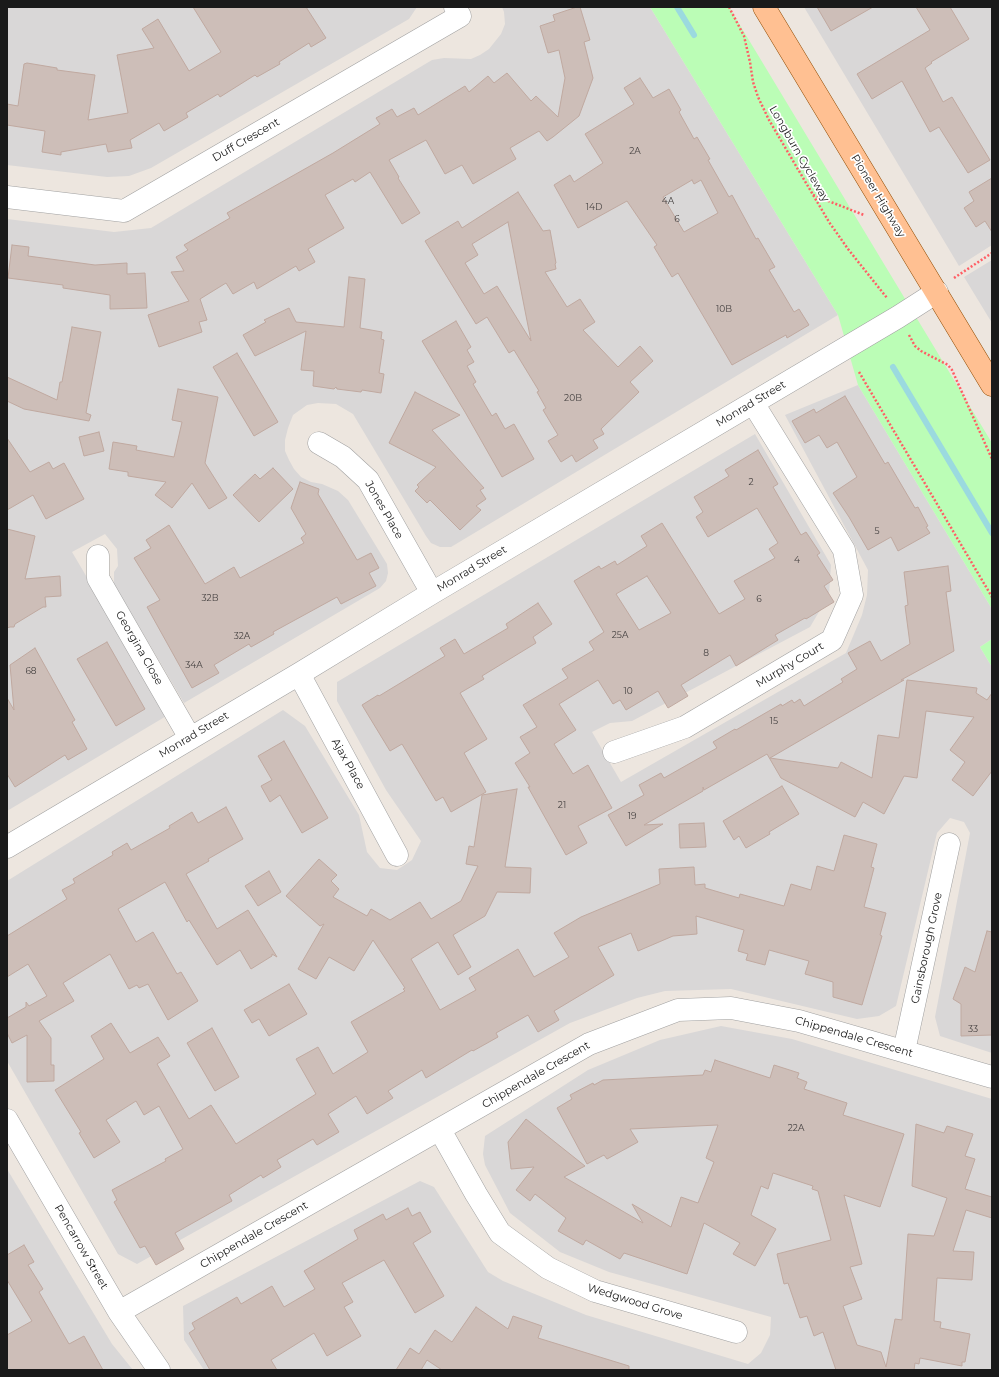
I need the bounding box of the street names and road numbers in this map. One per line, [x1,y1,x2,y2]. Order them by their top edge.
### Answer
street label: Longburn Cycleway [766,104,832,204]
street label: Duff Crescent [210,115,282,165]
street label: Pioneer Highway [848,152,908,240]
street label: Monrad Street [714,378,788,430]
street label: Jones Place [362,479,406,541]
street label: Monrad Street [435,543,509,595]
street label: Georgina Close [112,609,166,687]
street label: Murphy Court [754,640,826,690]
street label: Monrad Street [157,709,231,761]
street label: Ajax Place [329,736,367,792]
street label: Gainsborough Grove [909,891,945,1005]
street label: Chippendale Crescent [793,1014,915,1060]
street label: Chippendale Crescent [480,1039,592,1111]
street label: Chippendale Crescent [198,1199,310,1271]
street label: Pencarrow Street [51,1202,111,1292]
street label: Wedgwood Grove [586,1281,684,1323]

